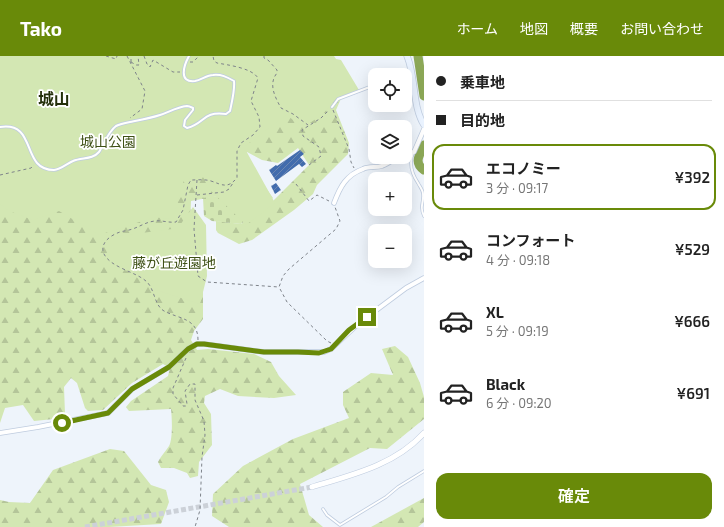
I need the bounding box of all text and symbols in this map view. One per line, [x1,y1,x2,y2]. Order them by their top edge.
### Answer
text: Tako [20,17,62,40]
text: ホーム [456,20,498,37]
text: 地図 [520,20,548,37]
text: 概要 [570,20,598,37]
text: お問い合わせ [620,20,704,37]
map controls [368,68,412,268]
button: locate [368,68,412,112]
text: 乗車地 [460,73,505,91]
district label: 城山 [38,89,70,108]
text: 目的地 [460,111,505,129]
button: layers [368,120,412,164]
park label: 城山公園 [80,133,136,150]
icon: car [438,159,474,195]
text: エコノミー [486,159,561,177]
text: ¥392 [675,168,710,186]
button: + [368,172,412,216]
text: 3 分 · 09:17 [486,180,548,196]
button: − [368,224,412,268]
icon: car [438,231,474,267]
text: コンフォート [486,231,576,249]
text: ¥529 [675,240,710,258]
text: 4 分 · 09:18 [486,252,550,268]
park label: 藤が丘遊園地 [132,254,216,271]
icon: car [438,303,474,339]
text: XL [486,303,504,321]
route end [358,308,376,326]
text: ¥666 [674,312,710,330]
text: 5 分 · 09:19 [486,323,549,339]
icon: car [438,375,474,411]
text: Black [486,375,525,393]
text: ¥691 [677,384,710,402]
text: 6 分 · 09:20 [486,395,552,411]
route start [53,414,71,432]
button: 確定 [436,473,712,519]

